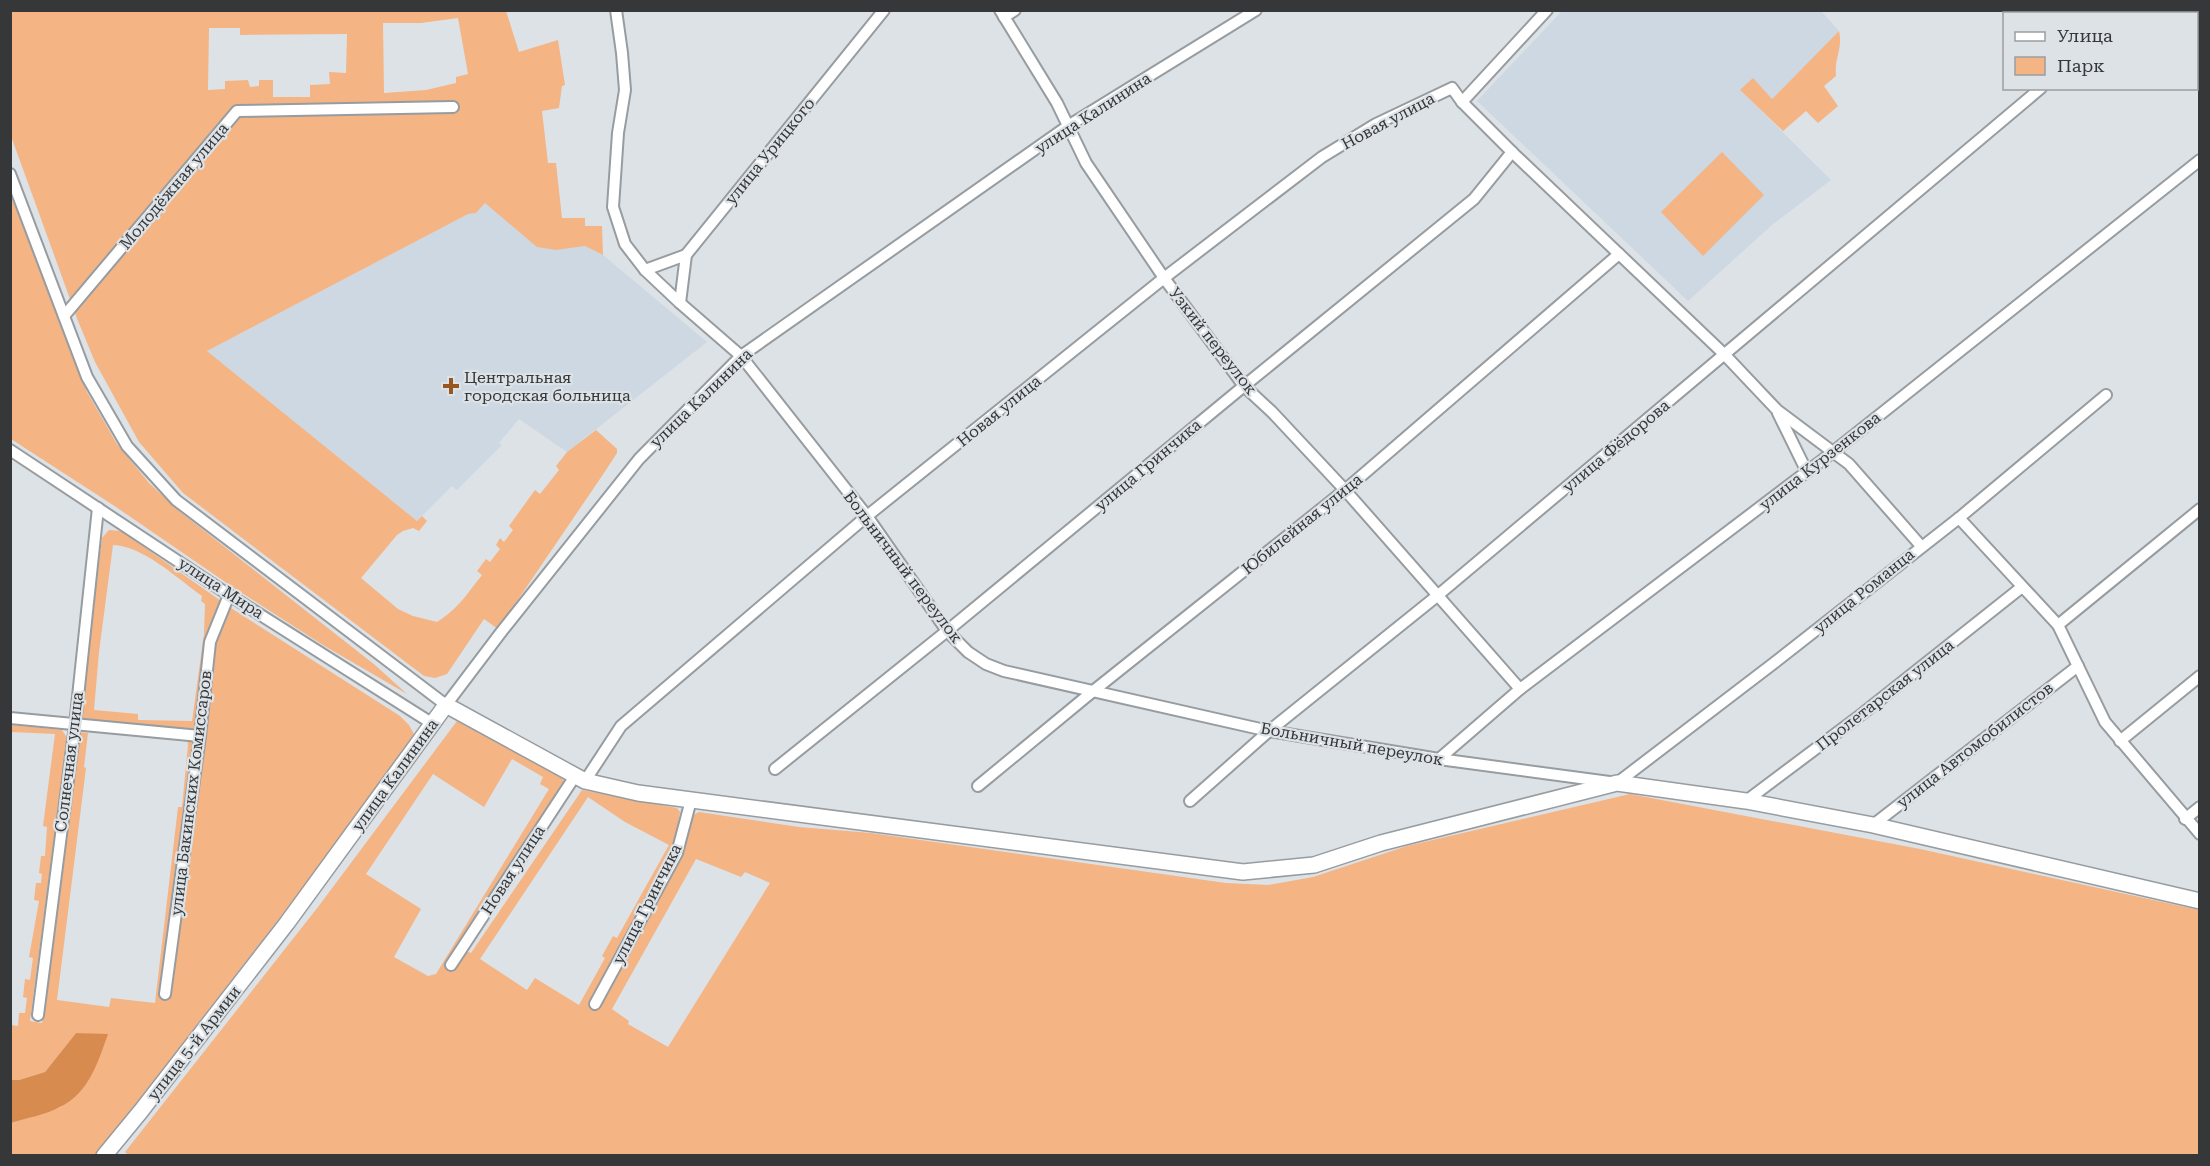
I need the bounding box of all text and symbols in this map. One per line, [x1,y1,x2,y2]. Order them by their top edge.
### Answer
legend [2003,12,2198,90]
text: Улица [2057,25,2113,46]
text: Парк [2057,55,2105,76]
street label: улица Калинина [1031,68,1155,158]
street label: Новая улица [1338,88,1438,153]
street label: улица Урицкого [721,94,819,208]
street label: Молодёжная улица [116,119,233,253]
street label: Узкий переулок [1165,284,1261,398]
street label: улица Калинина [646,344,756,452]
place label: Центральная городская больница [464,368,631,405]
street label: Новая улица [953,371,1045,451]
marker: Центральная городская больница [442,377,460,395]
street label: улица Фёдорова [1559,396,1674,496]
street label: улица Курзенкова [1756,408,1885,514]
street label: улица Гринчика [1091,415,1205,515]
street label: Юбилейная улица [1238,469,1366,578]
street label: Больничный переулок [840,487,966,647]
street label: улица Романца [1810,545,1918,637]
street label: улица Мира [175,553,267,623]
street label: Пролетарская улица [1812,635,1958,755]
street label: улица Бакинских Комиссаров [167,669,215,917]
street label: улица Автомобилистов [1893,678,2057,812]
street label: Солнечная улица [51,690,87,833]
street label: улица Калинина [348,715,442,835]
street label: Больничный переулок [1259,719,1445,769]
street label: Новая улица [477,821,549,918]
street label: улица Гринчика [608,840,686,967]
street label: улица 5-й Армии [144,982,245,1104]

